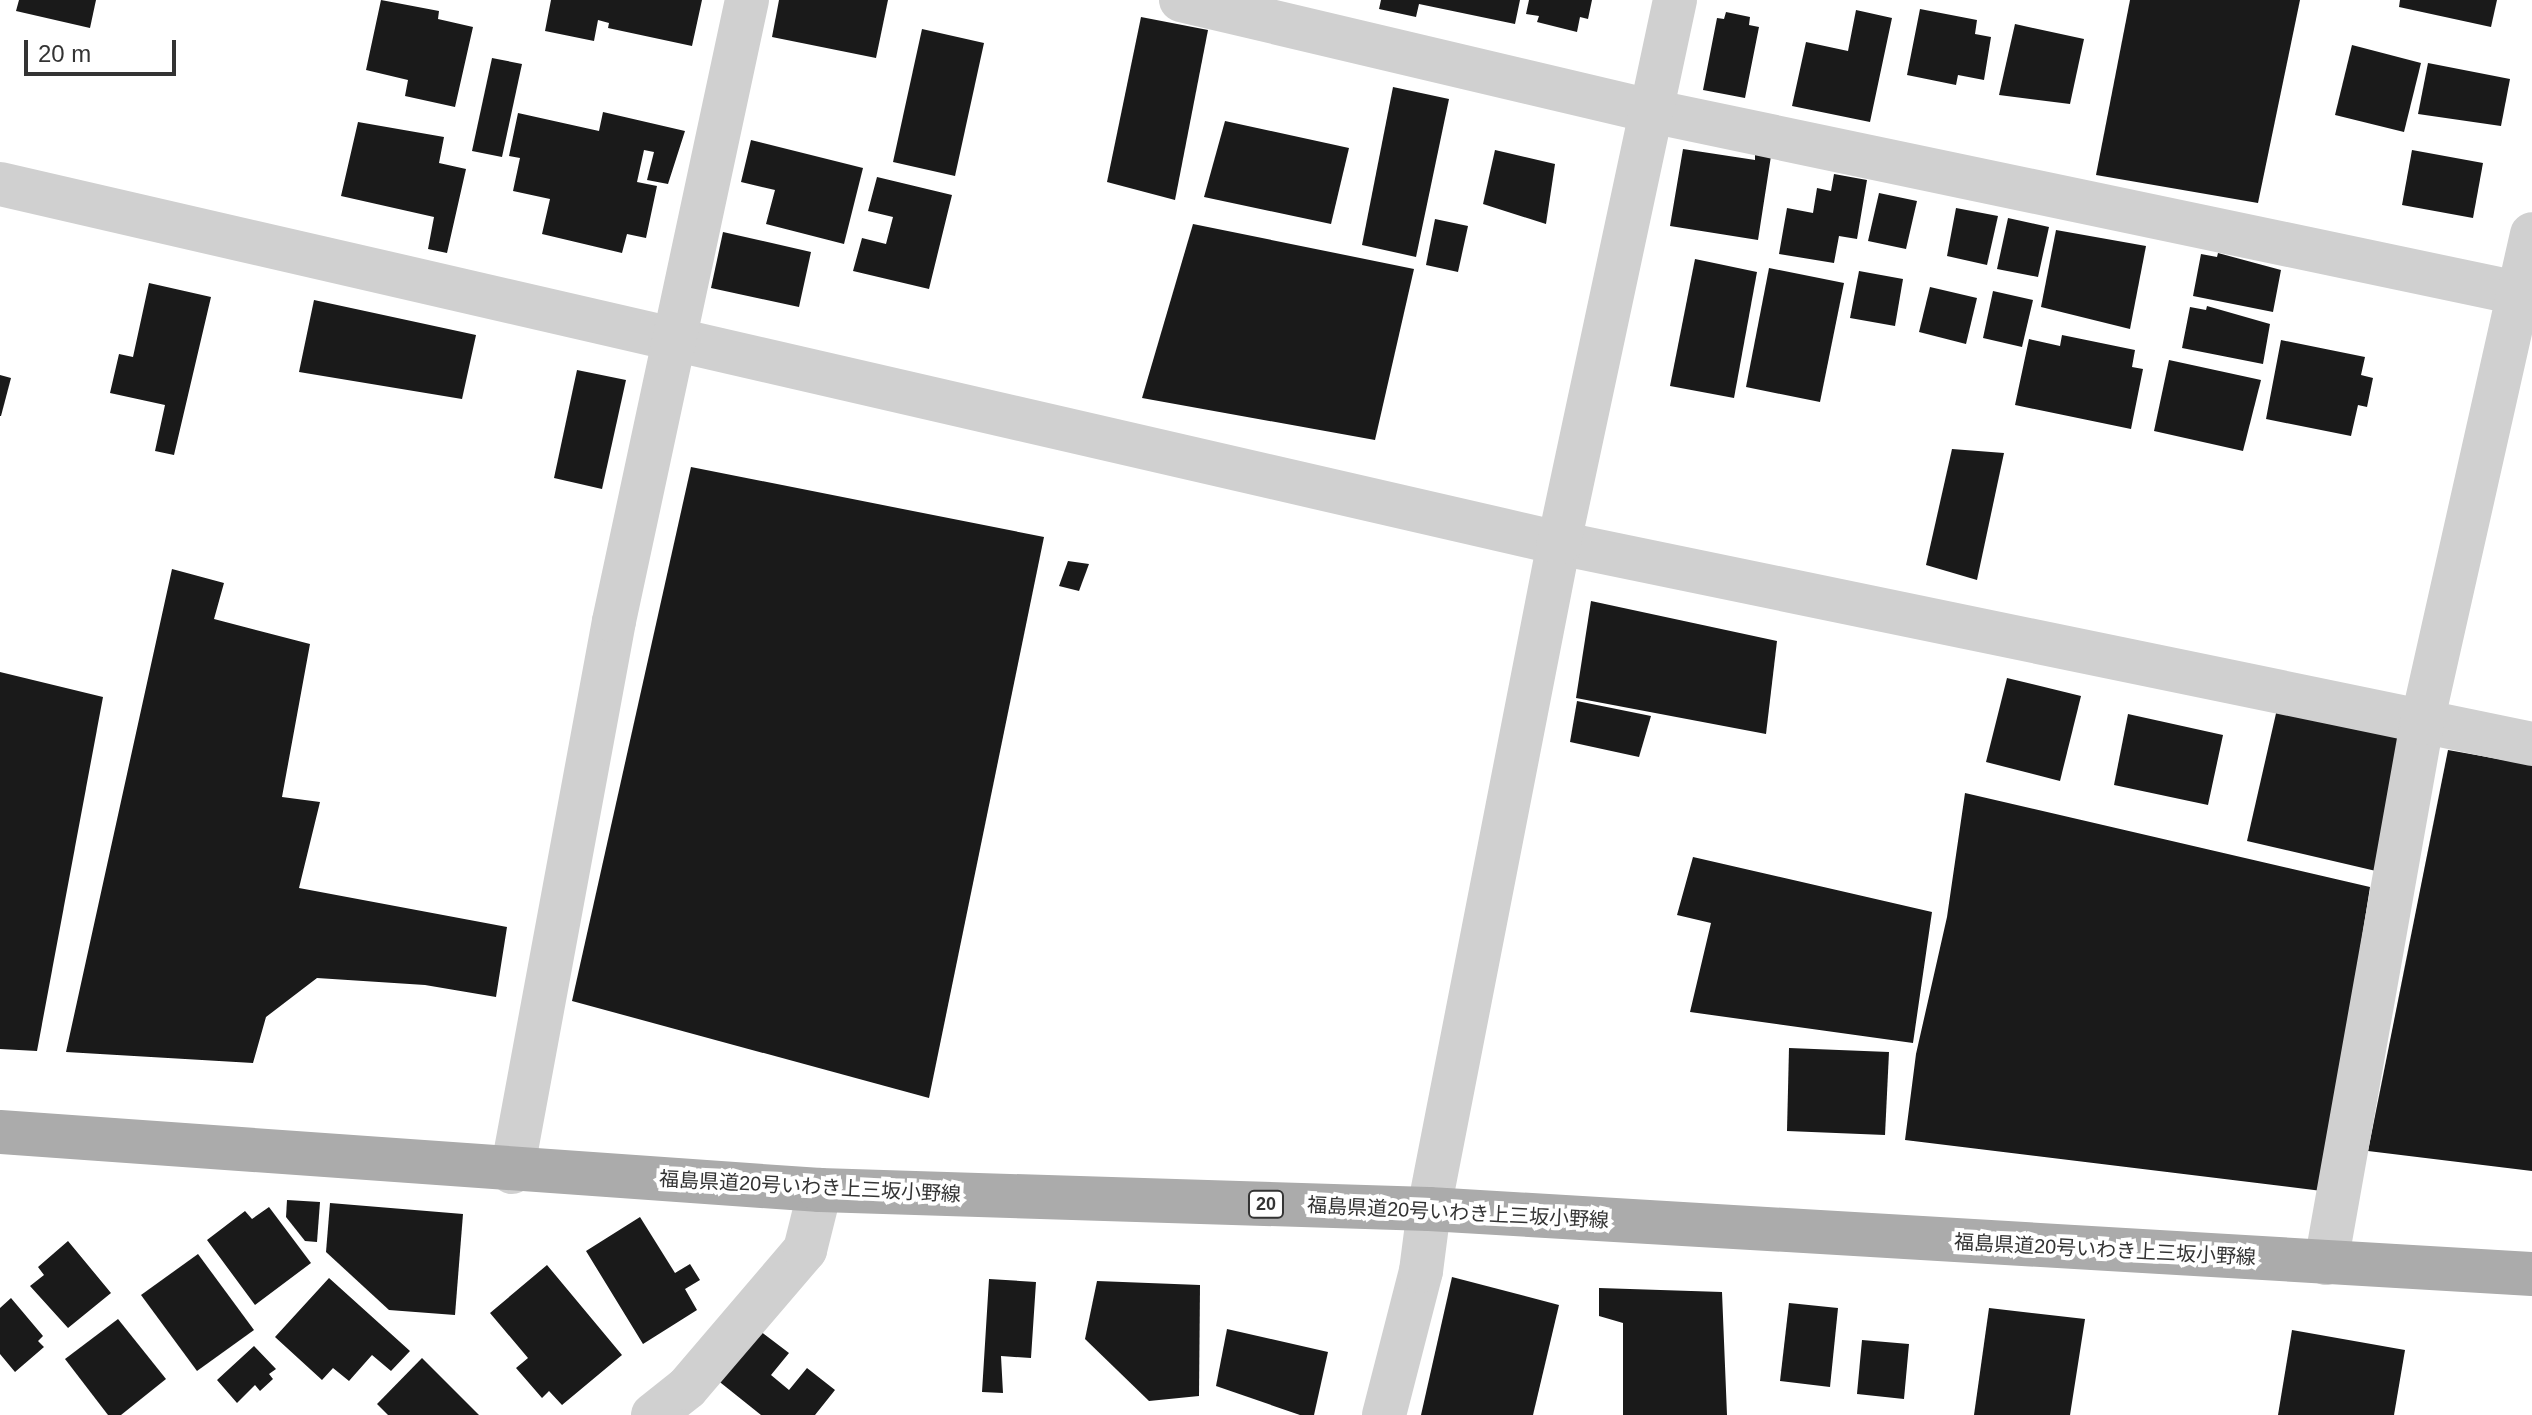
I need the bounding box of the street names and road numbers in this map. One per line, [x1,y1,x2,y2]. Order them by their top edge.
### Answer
street label: 福島県道20号いわき上三坂小野線 [658,1167,962,1207]
road number: 20 [1246,1190,1286,1218]
street label: 福島県道20号いわき上三坂小野線 [1306,1193,1610,1233]
street label: 福島県道20号いわき上三坂小野線 [1953,1230,2257,1270]

